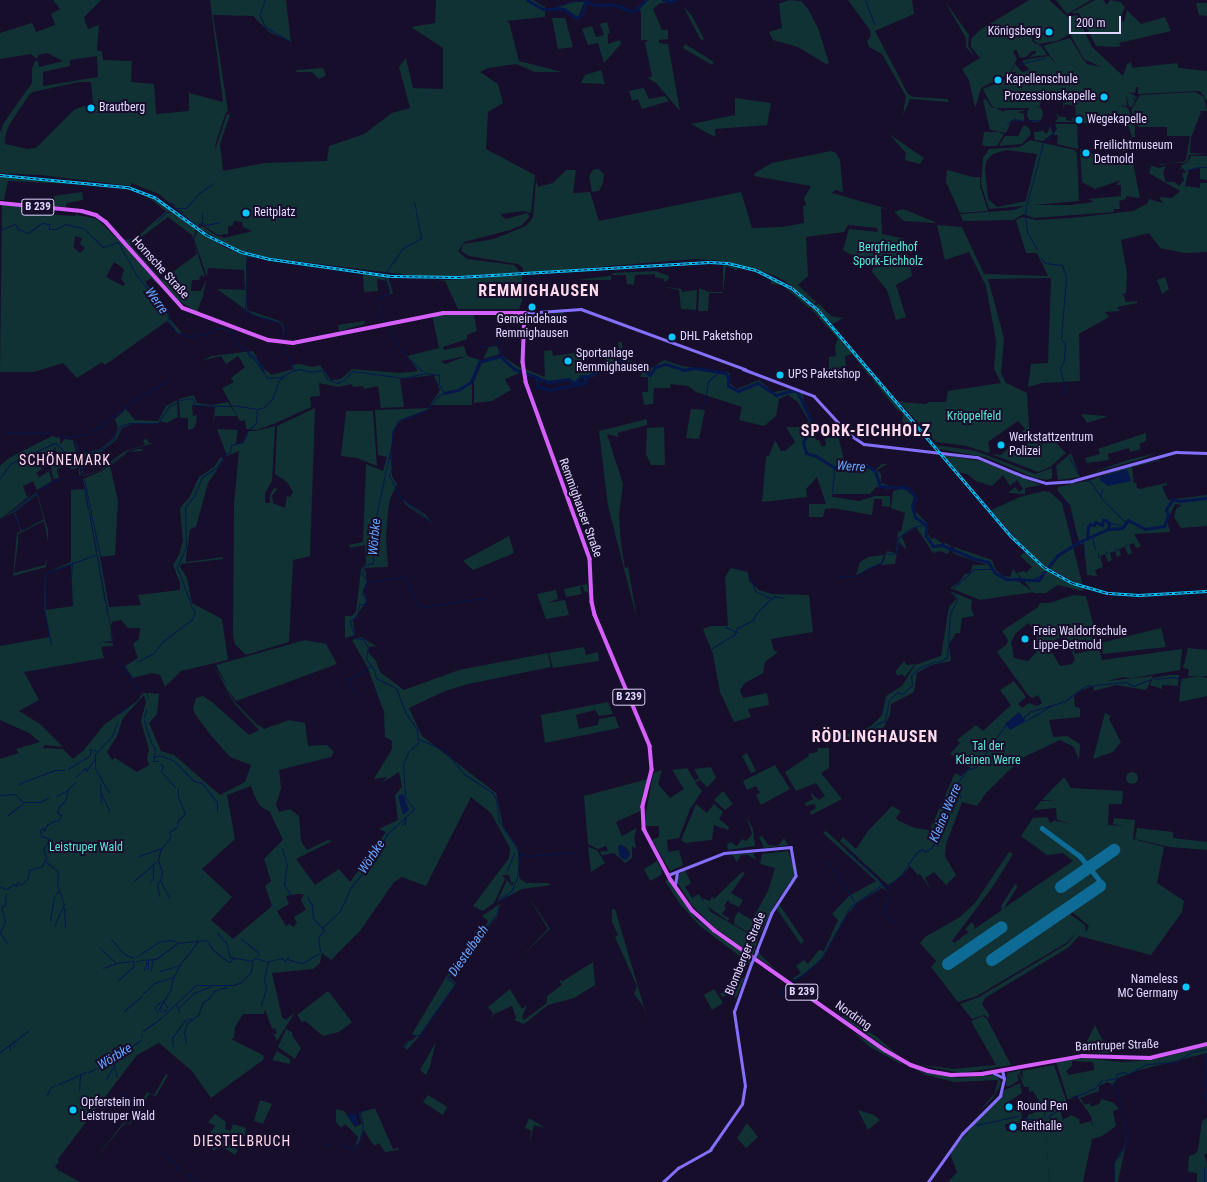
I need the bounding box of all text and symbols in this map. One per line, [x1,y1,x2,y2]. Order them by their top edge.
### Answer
scale bar [1071,8,1123,34]
text: 200 m [1076,16,1106,30]
place label: Königsberg [988,25,1041,39]
marker: Königsberg [1044,27,1054,37]
place label: Kapellenschule [1006,73,1078,87]
marker: Kapellenschule [993,75,1003,85]
place label: Prozessionskapelle [1004,90,1096,104]
marker: Prozessionskapelle [1099,92,1109,102]
place label: Brautberg [99,101,145,115]
marker: Brautberg [86,103,96,113]
place label: Wegekapelle [1087,113,1147,127]
marker: Wegekapelle [1074,115,1084,125]
place label: Freilichtmuseum Detmold [1094,139,1173,167]
marker: Freilichtmuseum Detmold [1081,148,1091,158]
road number: B 239 [21,198,55,216]
place label: Reitplatz [254,206,296,220]
marker: Reitplatz [241,208,251,218]
street label: Hornsche Straße [128,234,192,302]
park label: Bergfriedhof Spork-Eichholz [853,241,923,269]
district label: REMMIGHAUSEN [478,281,600,301]
water label: Werre [141,285,171,317]
marker: Gemeindehaus Remmighausen [527,302,537,312]
place label: Gemeindehaus Remmighausen [496,313,568,341]
place label: DHL Paketshop [680,330,753,344]
marker: DHL Paketshop [667,332,677,342]
place label: Sportanlage Remmighausen [576,347,649,375]
marker: Sportanlage Remmighausen [563,356,573,366]
place label: UPS Paketshop [788,368,860,382]
marker: UPS Paketshop [775,370,785,380]
park label: Kröppelfeld [947,410,1001,424]
district label: SPORK-EICHHOLZ [801,421,931,441]
place label: Werkstattzentrum Polizei [1009,431,1093,459]
marker: Werkstattzentrum Polizei [996,440,1006,450]
district label: SCHÖNEMARK [19,452,111,468]
street label: Remmighauser Straße [555,456,605,560]
water label: Werre [836,458,866,476]
water label: Wörbke [366,518,384,556]
place label: Freie Waldorfschule Lippe-Detmold [1033,625,1127,653]
marker: Freie Waldorfschule Lippe-Detmold [1020,634,1030,644]
road number: B 239 [612,688,646,706]
district label: RÖDLINGHAUSEN [812,727,938,747]
park label: Tal der Kleinen Werre [955,740,1021,768]
water label: Kleine Werre [927,781,965,845]
water label: Wörbke [355,837,389,877]
park label: Leistruper Wald [49,841,123,855]
street label: Blomberger Straße [723,910,769,998]
water label: Diestelbach [446,923,492,979]
place label: Nameless MC Germany [1117,973,1178,1001]
marker: Nameless MC Germany [1181,982,1191,992]
road number: B 239 [785,983,819,1001]
street label: Nordring [832,998,874,1034]
street label: Barntruper Straße [1075,1037,1159,1055]
water label: Wörbke [95,1041,135,1073]
place label: Opferstein im Leistruper Wald [81,1096,155,1124]
place label: Round Pen [1017,1100,1068,1114]
marker: Round Pen [1004,1102,1014,1112]
marker: Opferstein im Leistruper Wald [68,1105,78,1115]
place label: Reithalle [1021,1120,1062,1134]
marker: Reithalle [1008,1122,1018,1132]
district label: DIESTELBRUCH [193,1133,291,1149]

